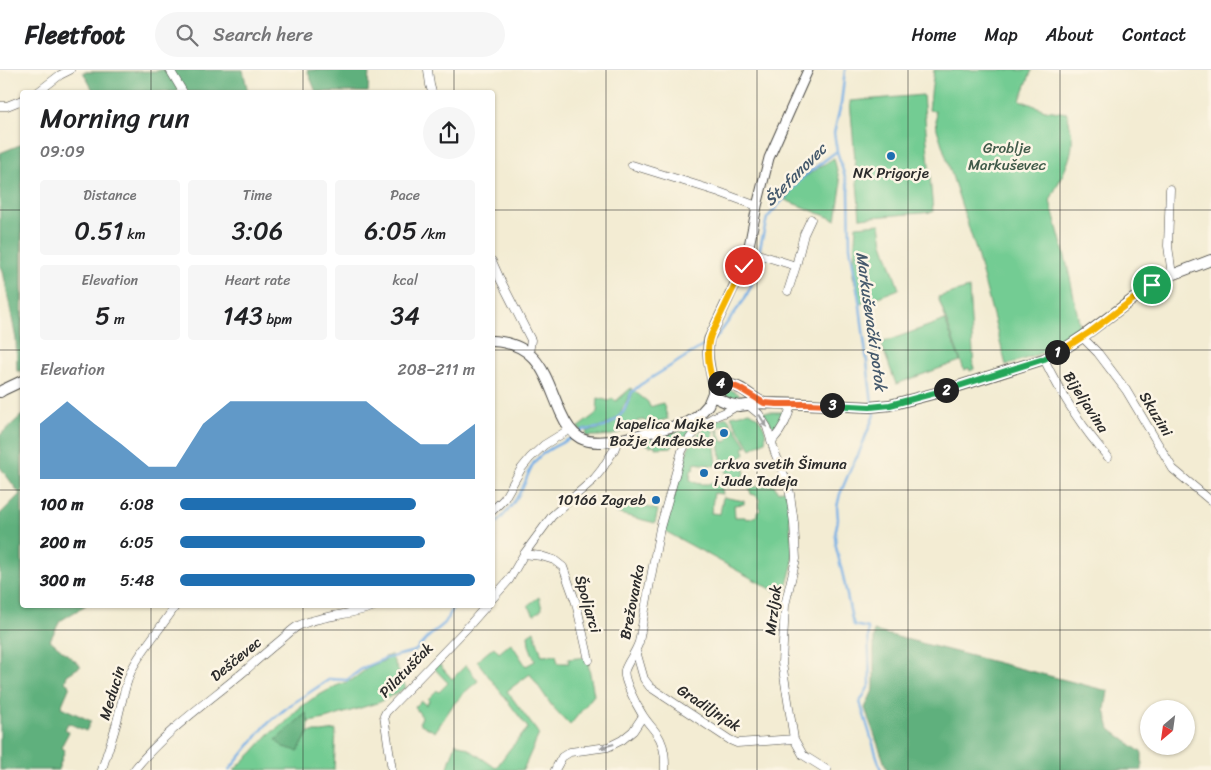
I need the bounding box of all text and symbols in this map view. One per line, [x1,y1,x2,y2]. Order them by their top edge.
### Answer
search box [155,12,505,57]
text: Fleetfoot [25,14,125,56]
text: Search here [213,18,313,51]
text: Home [912,19,957,51]
text: Map [985,19,1018,51]
text: About [1046,19,1094,51]
text: Contact [1122,19,1186,51]
icon: search [173,21,201,49]
text: Morning run [40,93,190,142]
button: share [423,107,475,159]
water label: Štefanovec [757,135,835,213]
park label: Groblje Markuševec [968,135,1047,178]
text: 09:09 [40,137,85,166]
marker: NK Prigorje [885,150,897,162]
place label: NK Prigorje [853,160,929,186]
text: Distance [83,183,136,208]
text: Time [243,183,272,208]
text: Pace [390,183,420,208]
text: 0.51 [74,208,124,253]
text: 3:06 [232,208,283,253]
text: 6:05 [364,208,417,253]
text: km [124,222,145,247]
text: /km [417,222,446,247]
pin [723,245,765,287]
water label: Markuševački potok [847,250,896,395]
icon: check [730,252,758,280]
pin [1131,264,1173,306]
text: Elevation [81,268,138,293]
text: Heart rate [225,268,290,293]
text: kcal [392,268,418,293]
icon: arrive [1138,271,1166,299]
text: 5 [95,293,110,338]
text: 143 [223,293,263,338]
text: 34 [390,293,420,338]
text: m [110,307,125,332]
text: bpm [263,307,292,332]
pin: 1 [1044,340,1070,364]
text: 1 [1054,340,1061,365]
text: Elevation [40,355,105,384]
text: 208–211 m [398,355,475,384]
street label: Bijeljavina [1056,366,1116,438]
pin: 4 [708,370,732,396]
text: 4 [716,371,725,396]
pin: 2 [934,378,958,402]
text: 2 [942,378,951,403]
street label: Skuzini [1132,386,1180,442]
pin: 3 [820,392,844,418]
text: 3 [829,393,836,418]
place label: kapelica Majke Božje Anđeoske [609,411,714,454]
one-way arrow [759,414,768,427]
marker: kapelica Majke Božje Anđeoske [718,427,730,439]
place label: crkva svetih Šimuna i Jude Tadeja [714,451,847,494]
marker: crkva svetih Šimuna i Jude Tadeja [698,467,710,479]
place label: 10166 Zagreb [558,487,646,513]
text: 100 m [40,490,84,519]
text: 6:08 [120,490,154,519]
marker: 10166 Zagreb [650,494,662,506]
text: 200 m [40,528,86,557]
text: 6:05 [120,528,154,557]
street label: Brežovanka [612,562,652,642]
text: 300 m [40,566,85,595]
text: 5:48 [120,566,154,595]
street label: Špoljarci [567,572,609,637]
street label: Mrzljak [757,583,789,636]
street label: Deščevec [204,630,268,688]
street label: Pilatuščak [372,636,440,704]
street label: Meducin [91,663,133,723]
street label: Gradiljnjak [672,677,747,739]
north arrow [1140,700,1195,755]
map controls [1140,700,1195,755]
one-way arrow [599,742,615,750]

